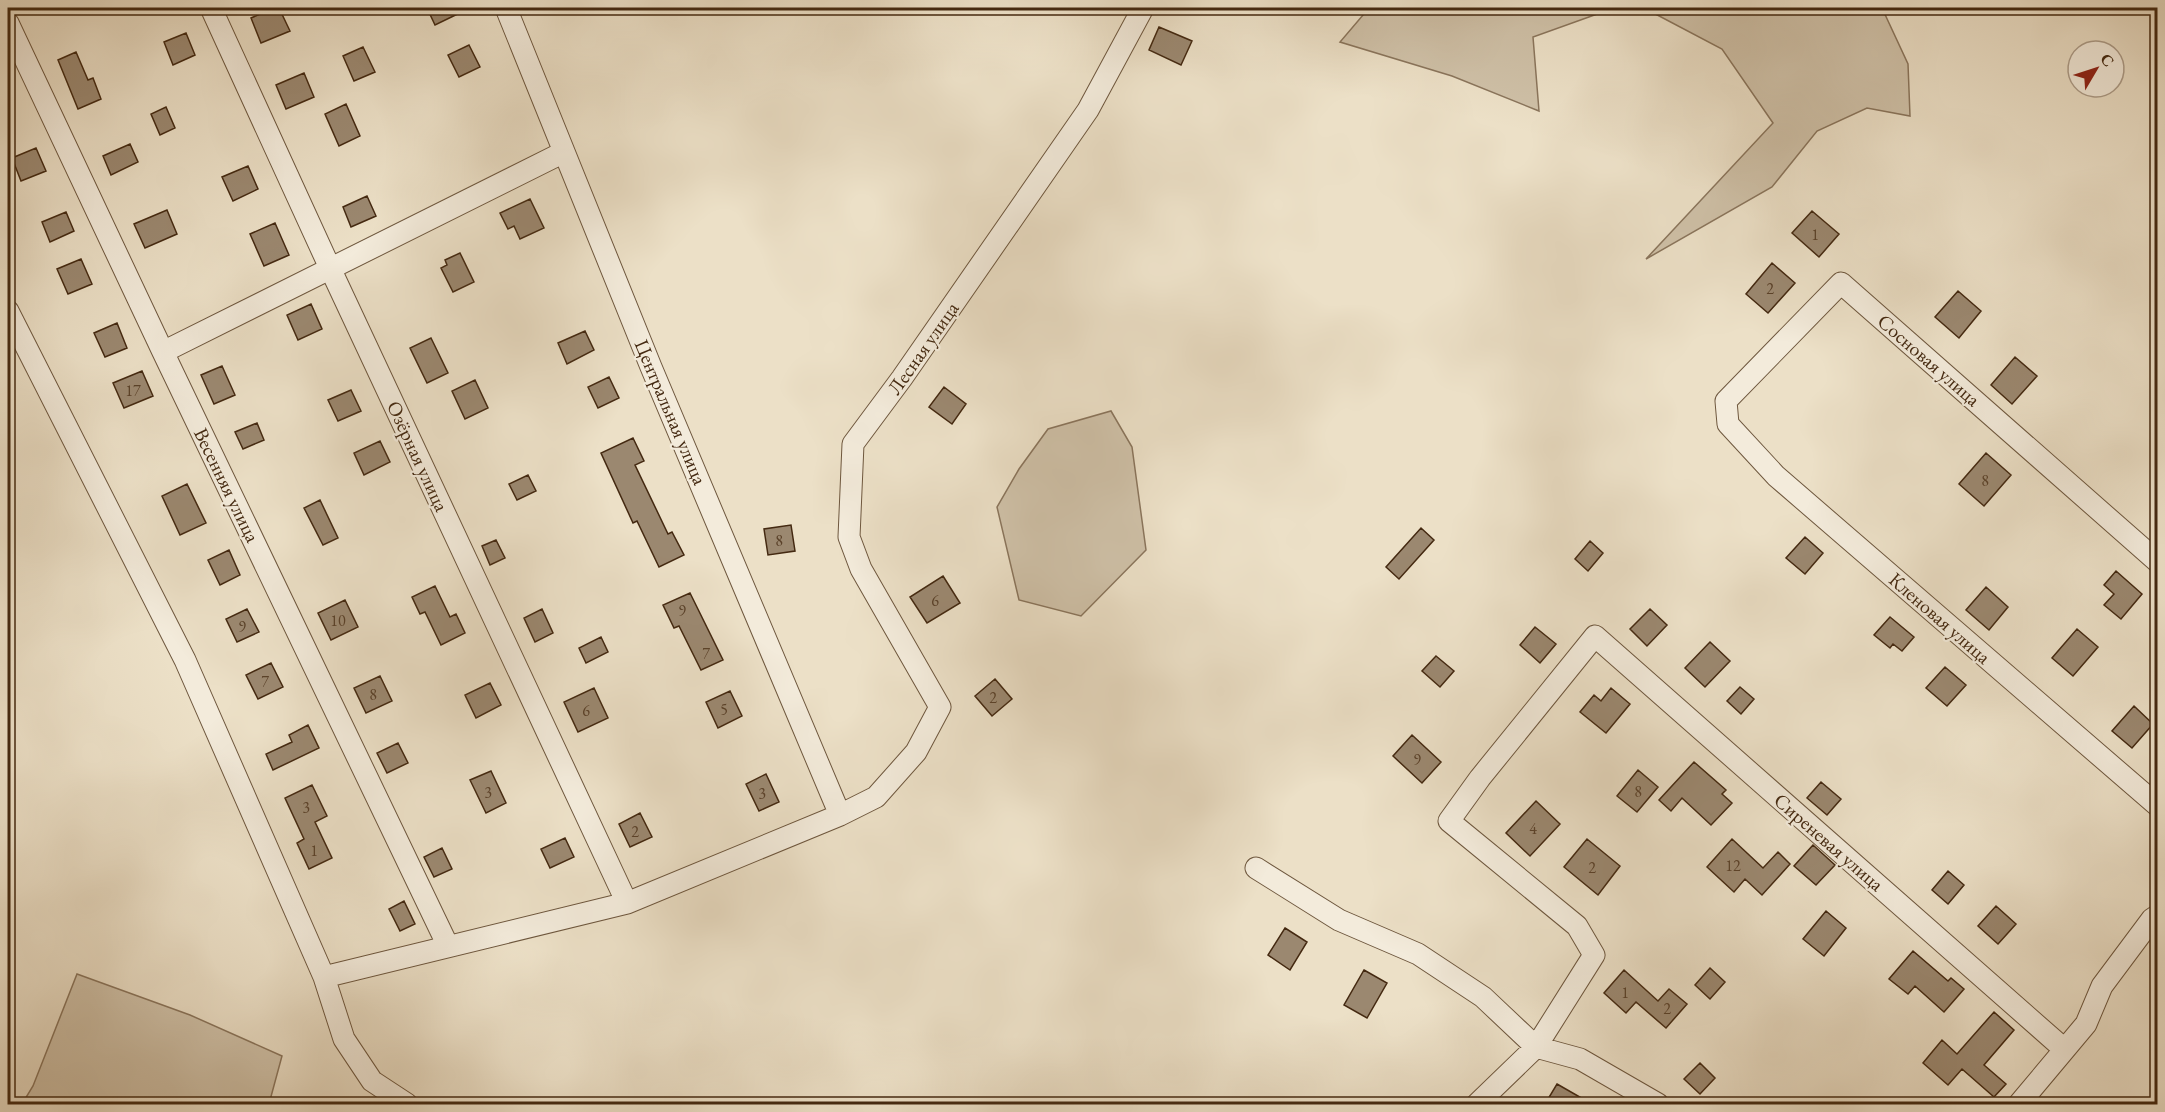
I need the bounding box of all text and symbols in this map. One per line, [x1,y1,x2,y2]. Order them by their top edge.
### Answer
north arrow [2066,39,2126,99]
text: С [2096,49,2119,71]
house number: 1 [1811,224,1819,245]
house number: 2 [1766,278,1774,299]
street label: Лесная улица [881,296,965,400]
street label: Сосновая улица [1872,308,1986,412]
street label: Центральная улица [629,335,713,489]
house number: 17 [125,380,141,401]
street label: Озёрная улица [381,397,455,515]
street label: Весенняя улица [188,423,266,547]
house number: 8 [1981,470,1989,491]
house number: 8 [775,530,783,551]
street label: Кленовая улица [1884,567,1996,670]
house number: 6 [931,590,939,611]
house number: 9 [678,600,686,621]
house number: 10 [330,610,346,631]
house number: 9 [238,616,246,637]
house number: 7 [702,643,710,664]
house number: 7 [261,671,269,692]
house number: 8 [369,684,377,705]
house number: 2 [989,687,997,708]
house number: 5 [720,699,728,720]
house number: 6 [582,700,590,721]
house number: 9 [1413,749,1421,770]
house number: 8 [1634,781,1642,802]
house number: 3 [484,782,492,803]
house number: 3 [758,783,766,804]
street label: Сиреневая улица [1769,787,1889,897]
house number: 3 [302,797,310,818]
house number: 4 [1529,818,1537,839]
house number: 2 [631,821,639,842]
house number: 1 [310,840,318,861]
house number: 12 [1725,855,1741,876]
house number: 2 [1588,857,1596,878]
house number: 1 [1621,982,1629,1003]
house number: 2 [1663,998,1671,1019]

